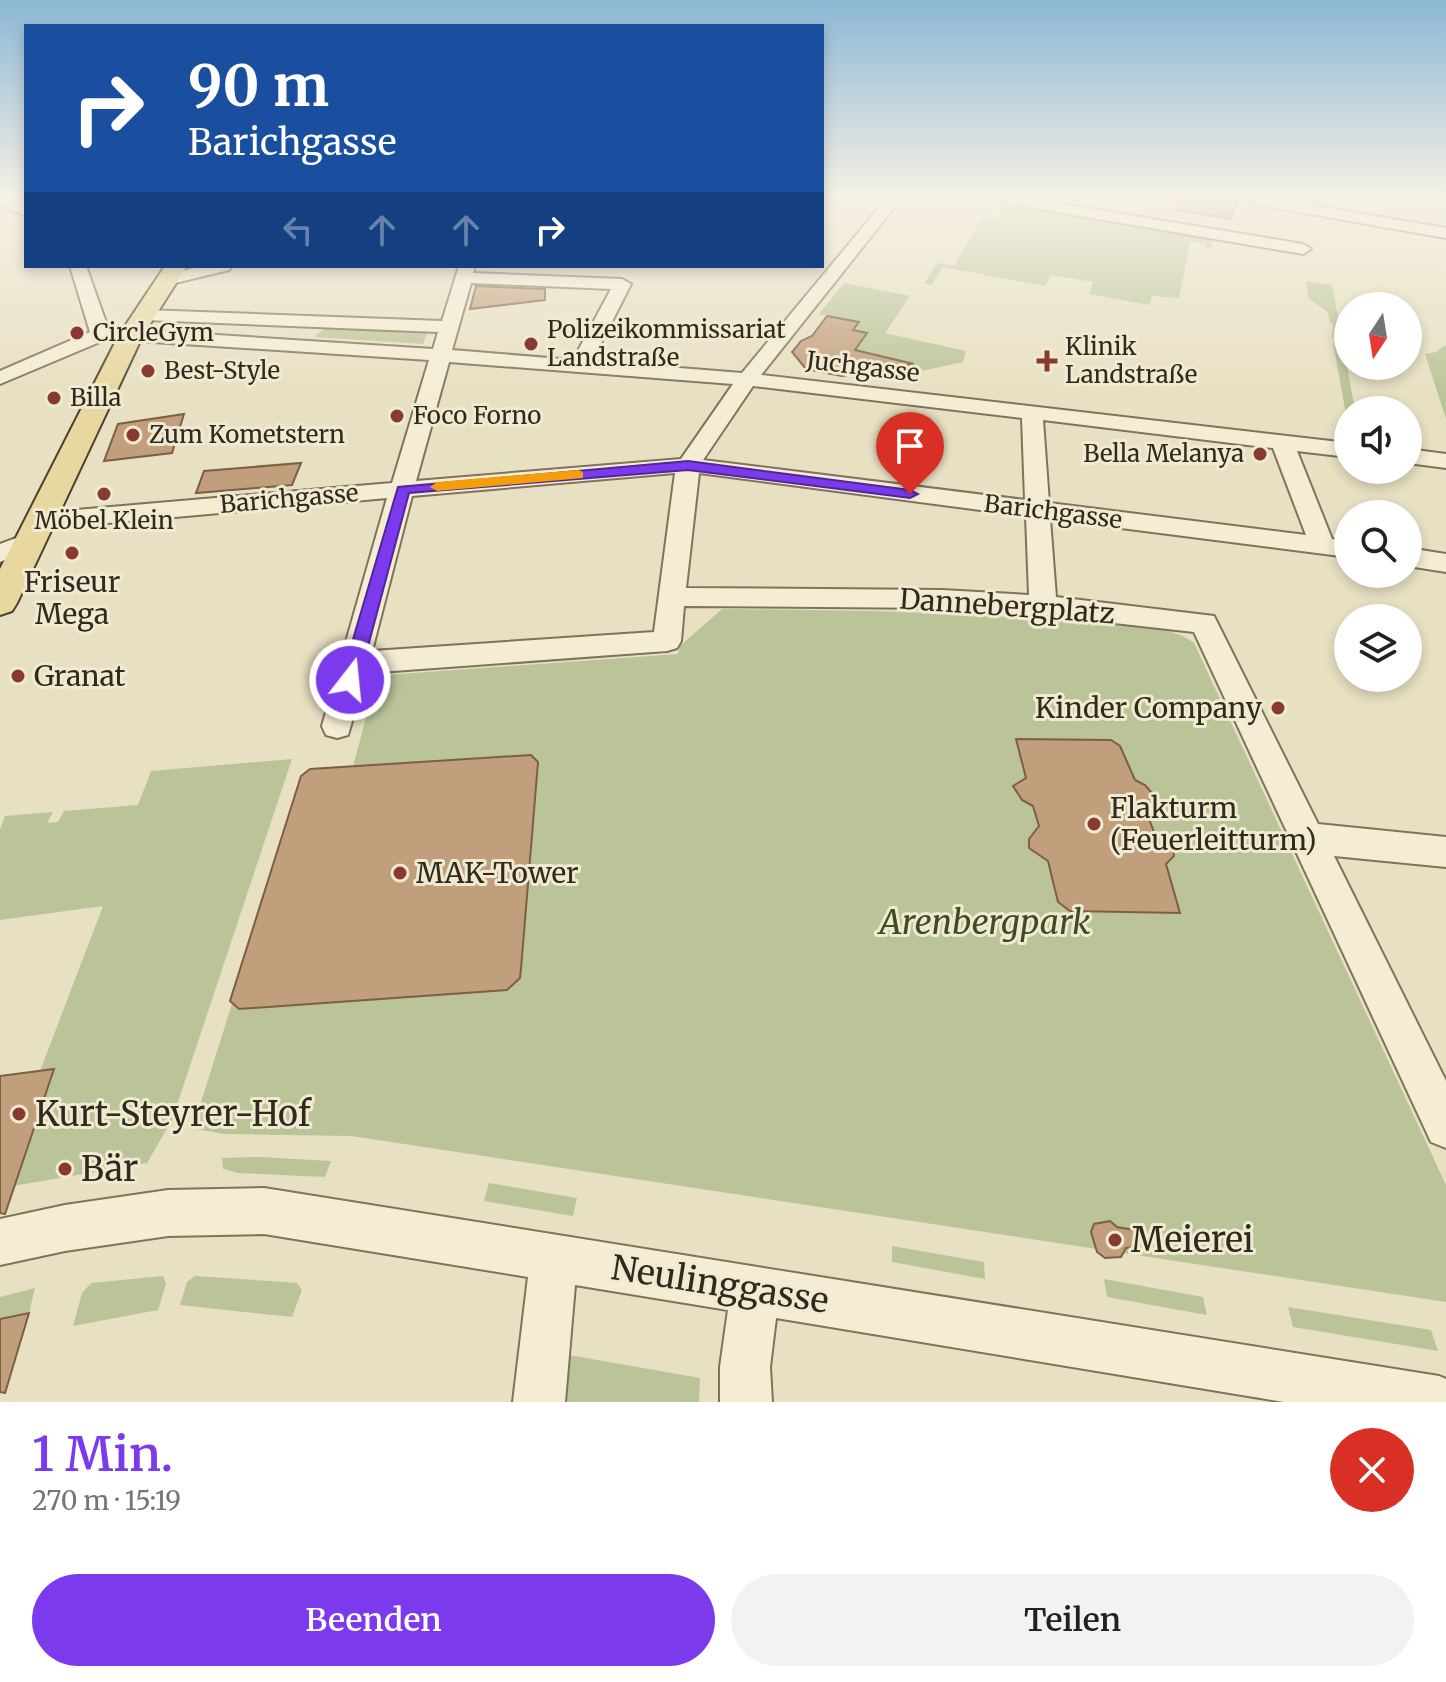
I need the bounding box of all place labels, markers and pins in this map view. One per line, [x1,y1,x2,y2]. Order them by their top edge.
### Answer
place label: Polizeikommissariat Landstraße [547,314,786,373]
place label: CircleGym [93,317,214,348]
marker: CircleGym [68,324,86,342]
place label: Klinik Landstraße [1065,331,1197,390]
marker: Polizeikommissariat Landstraße [522,335,540,353]
marker: Klinik Landstraße [1036,350,1058,372]
place label: Best-Style [164,355,280,386]
marker: Best-Style [139,362,157,380]
place label: Billa [70,382,122,413]
marker: Billa [45,389,63,407]
place label: Foco Forno [413,400,541,431]
marker: Foco Forno [388,407,406,425]
pin [876,412,944,494]
place label: Zum Kometstern [149,419,345,450]
marker: Zum Kometstern [124,426,142,444]
place label: Bella Melanya [1083,438,1244,469]
marker: Bella Melanya [1251,445,1269,463]
marker: Möbel Klein [95,485,113,503]
place label: Möbel Klein [34,505,174,536]
marker: Friseur Mega [63,544,81,562]
place label: Friseur Mega [24,564,120,632]
place label: Granat [34,658,125,694]
marker: Granat [9,667,27,685]
place label: Kinder Company [1035,690,1263,726]
marker: Kinder Company [1269,699,1287,717]
place label: Flakturm (Feuerleitturm) [1110,790,1316,858]
marker: Flakturm (Feuerleitturm) [1085,815,1103,833]
place label: MAK-Tower [416,855,579,891]
marker: MAK-Tower [391,864,409,882]
place label: Kurt-Steyrer-Hof [35,1093,312,1135]
marker: Kurt-Steyrer-Hof [10,1105,28,1123]
place label: Bär [81,1148,138,1190]
marker: Bär [56,1160,74,1178]
place label: Meierei [1131,1219,1254,1261]
marker: Meierei [1106,1231,1124,1249]

